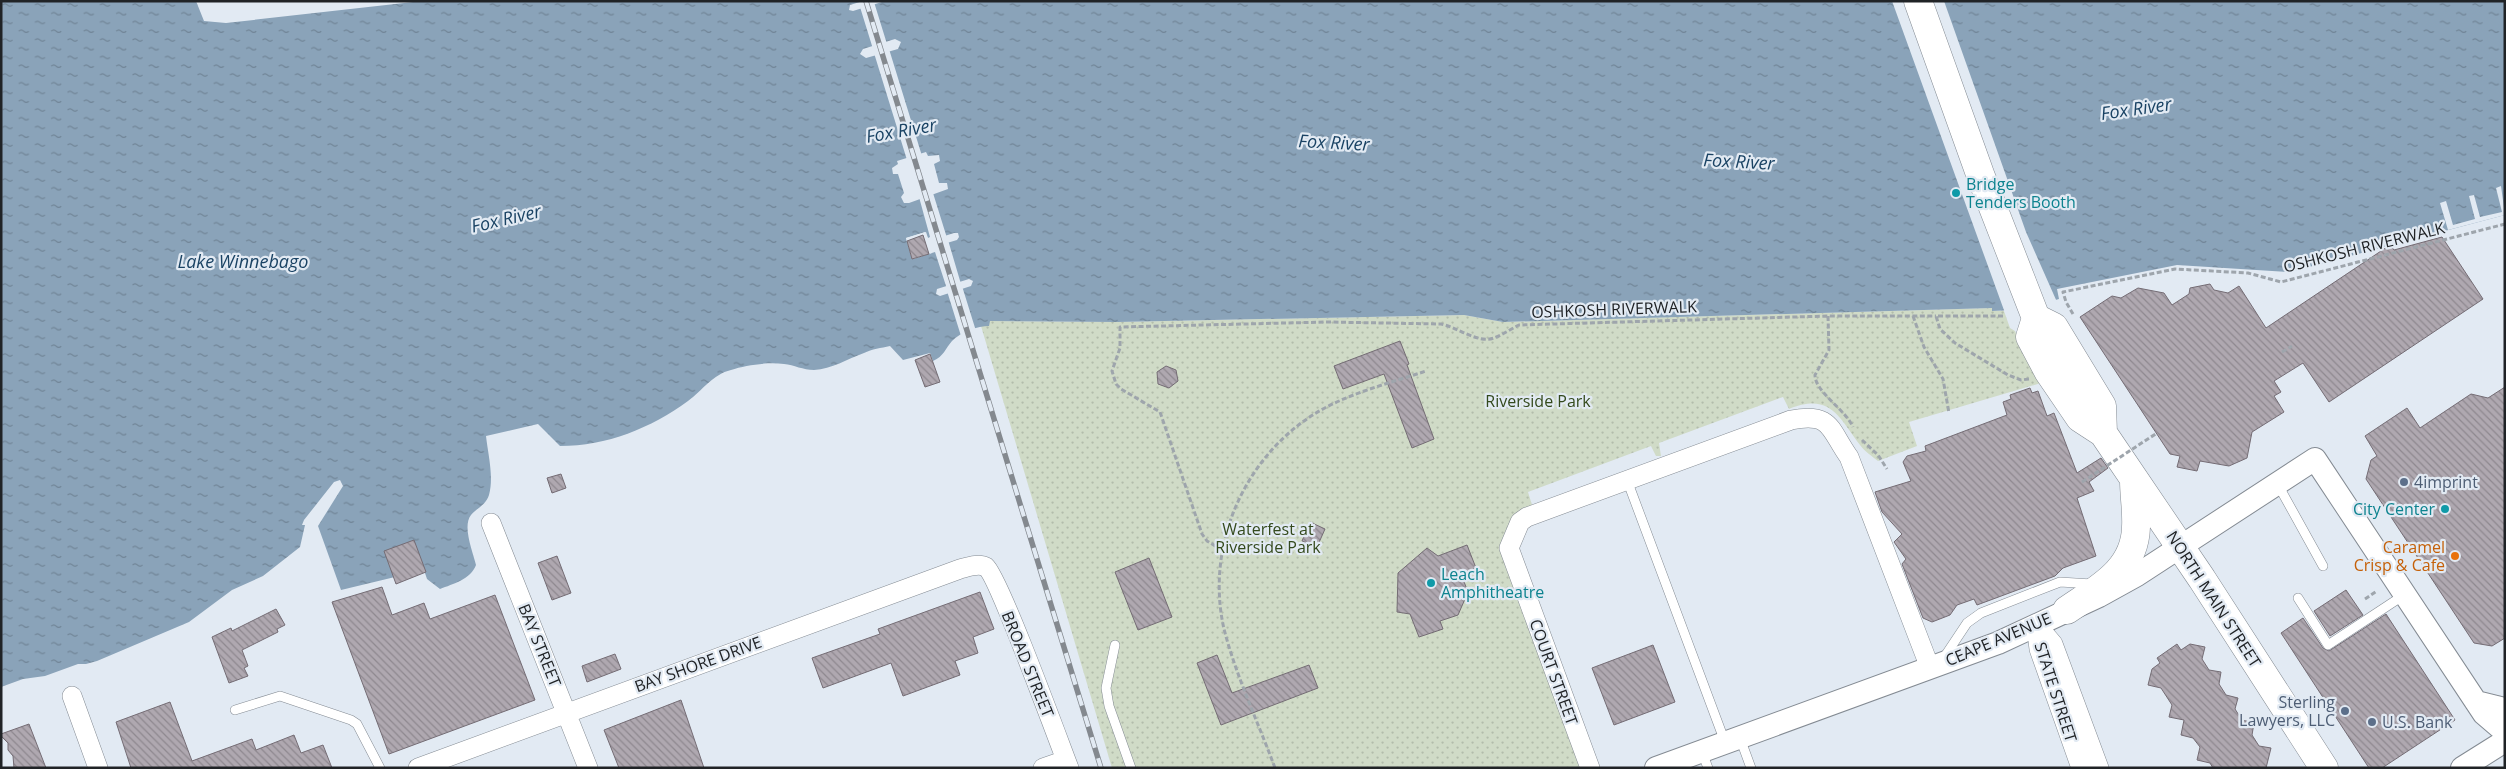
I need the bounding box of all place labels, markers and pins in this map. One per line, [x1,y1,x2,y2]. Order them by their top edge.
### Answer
place label: Bridge Tenders Booth [1966,173,2076,213]
marker: Bridge Tenders Booth [1950,187,1962,199]
place label: 4imprint [2414,471,2478,493]
marker: 4imprint [2398,476,2410,488]
place label: City Center [2353,498,2435,520]
marker: City Center [2439,503,2451,515]
place label: Caramel Crisp & Cafe [2354,536,2445,576]
marker: Caramel Crisp & Cafe [2449,550,2461,562]
place label: Leach Amphitheatre [1441,563,1544,603]
marker: Leach Amphitheatre [1425,577,1437,589]
place label: Sterling Lawyers, LLC [2239,691,2335,731]
marker: Sterling Lawyers, LLC [2339,705,2351,717]
place label: U.S. Bank [2382,711,2453,733]
marker: U.S. Bank [2366,716,2378,728]

